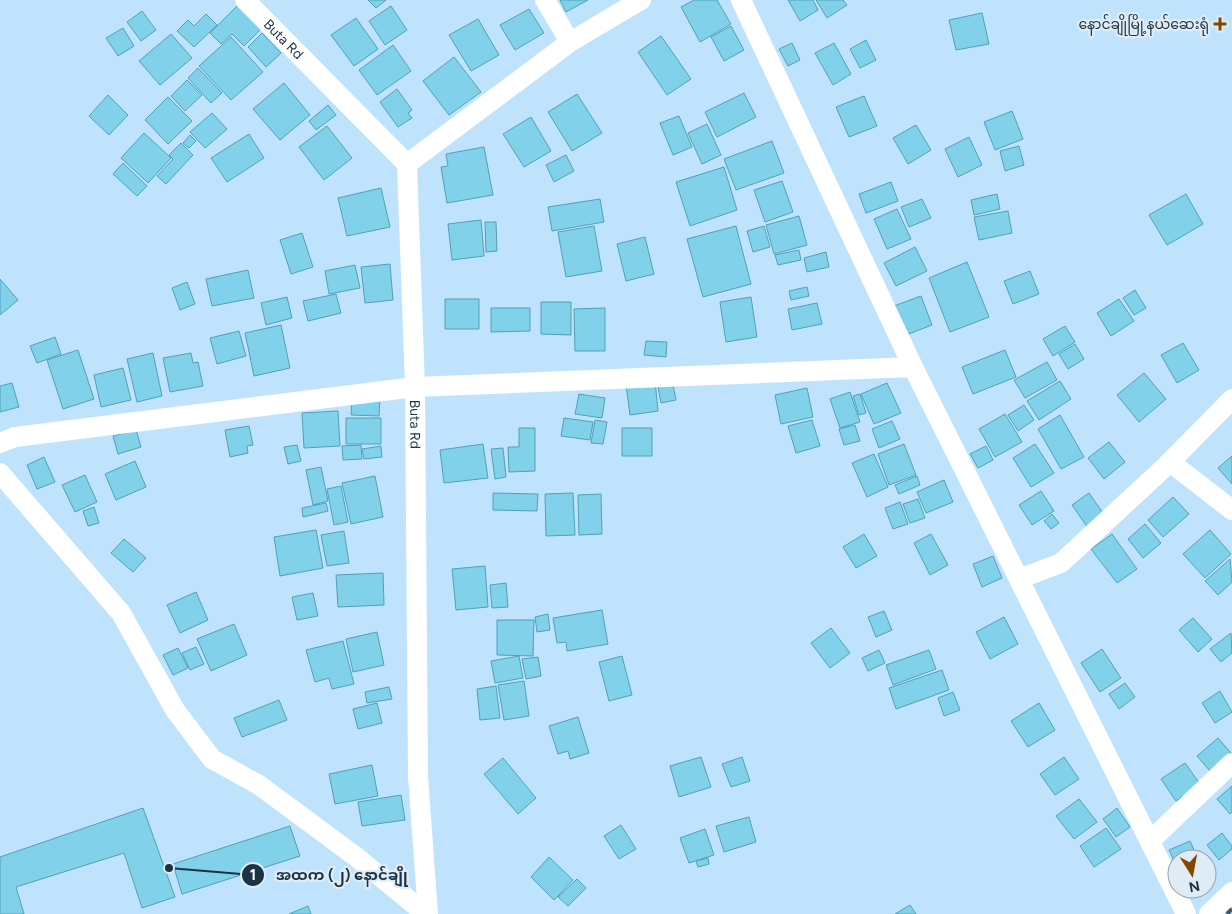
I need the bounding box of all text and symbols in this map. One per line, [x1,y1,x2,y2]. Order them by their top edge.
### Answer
place label: နောင်ချိုမြို့နယ်ဆေးရုံ [1078,14,1209,36]
street label: Buta Rd [260,16,307,63]
marker: နောင်ချိုမြို့နယ်ဆေးရုံ [1213,17,1227,31]
street label: Buta Rd [406,400,423,449]
north arrow [1167,849,1217,899]
callout: အထက (၂) နောင်ချို [241,860,418,890]
text: အထက (၂) နောင်ချို [276,865,409,887]
text: 1 [250,866,256,884]
text: N [1187,877,1201,896]

